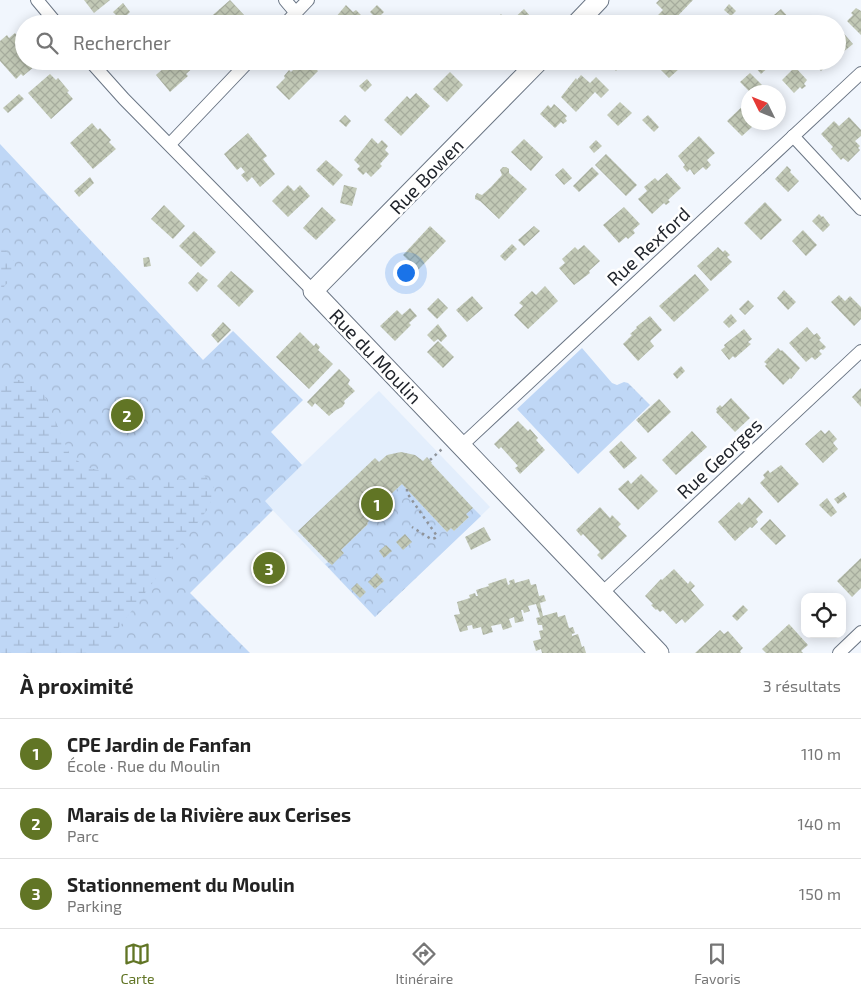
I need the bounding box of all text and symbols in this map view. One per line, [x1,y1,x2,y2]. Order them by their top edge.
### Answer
search box [15,15,846,70]
icon: search [33,29,61,57]
text: Rechercher [73,31,171,54]
north arrow [741,85,786,130]
street label: Rue Bowen [384,133,468,219]
street label: Rue Rexford [602,202,694,290]
your location [393,260,419,286]
street label: Rue du Moulin [325,304,427,408]
pin: 2 [111,396,143,434]
street label: Rue Georges [672,413,766,503]
pin: 1 [361,485,393,523]
pin: 3 [253,549,285,587]
map controls [801,593,846,638]
button: locate [801,593,846,638]
text: À proximité [20,673,134,698]
text: 3 résultats [763,676,841,695]
text: CPE Jardin de Fanfan [67,733,251,756]
text: 1 [33,744,39,763]
text: 110 m [801,744,841,763]
text: École · Rue du Moulin [67,756,220,775]
text: Marais de la Rivière aux Cerises [67,803,351,826]
text: 2 [31,814,41,833]
text: 140 m [798,814,841,833]
text: Parc [67,826,99,845]
text: Stationnement du Moulin [67,873,295,896]
text: 3 [31,884,41,903]
text: 150 m [799,884,841,903]
text: Parking [67,896,122,915]
tab: Carte [120,940,155,987]
tab: Itinéraire [395,940,453,987]
tab: Favoris [694,940,741,987]

